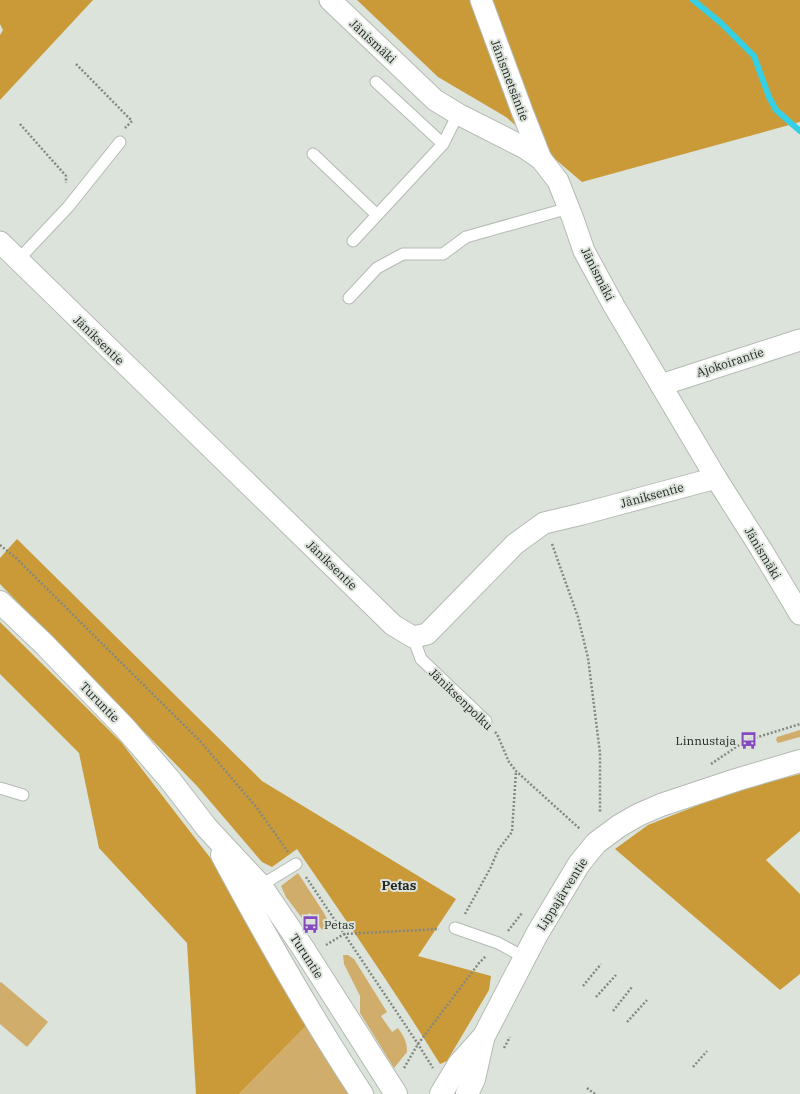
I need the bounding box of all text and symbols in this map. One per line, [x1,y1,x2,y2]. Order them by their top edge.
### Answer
street label: Jänismäki [347,16,400,66]
street label: Jänismetsäntie [488,37,532,123]
street label: Jänismäki [578,245,618,303]
street label: Jäniksentie [70,312,128,368]
street label: Ajokoirantie [694,344,766,380]
street label: Jäniksentie [619,479,685,511]
street label: Jänismäki [742,524,784,582]
street label: Jäniksentie [303,537,361,593]
street label: Jäniksenpolku [426,665,496,733]
street label: Turuntie [77,679,123,725]
bus stop icon: Linnustaja [739,730,759,750]
place label: Linnustaja [676,733,736,748]
street label: Lippajärventie [534,855,590,933]
district label: Petas [382,877,417,894]
bus stop icon: Petas [301,914,321,934]
place label: Petas [324,917,354,932]
street label: Turuntie [287,931,327,981]

